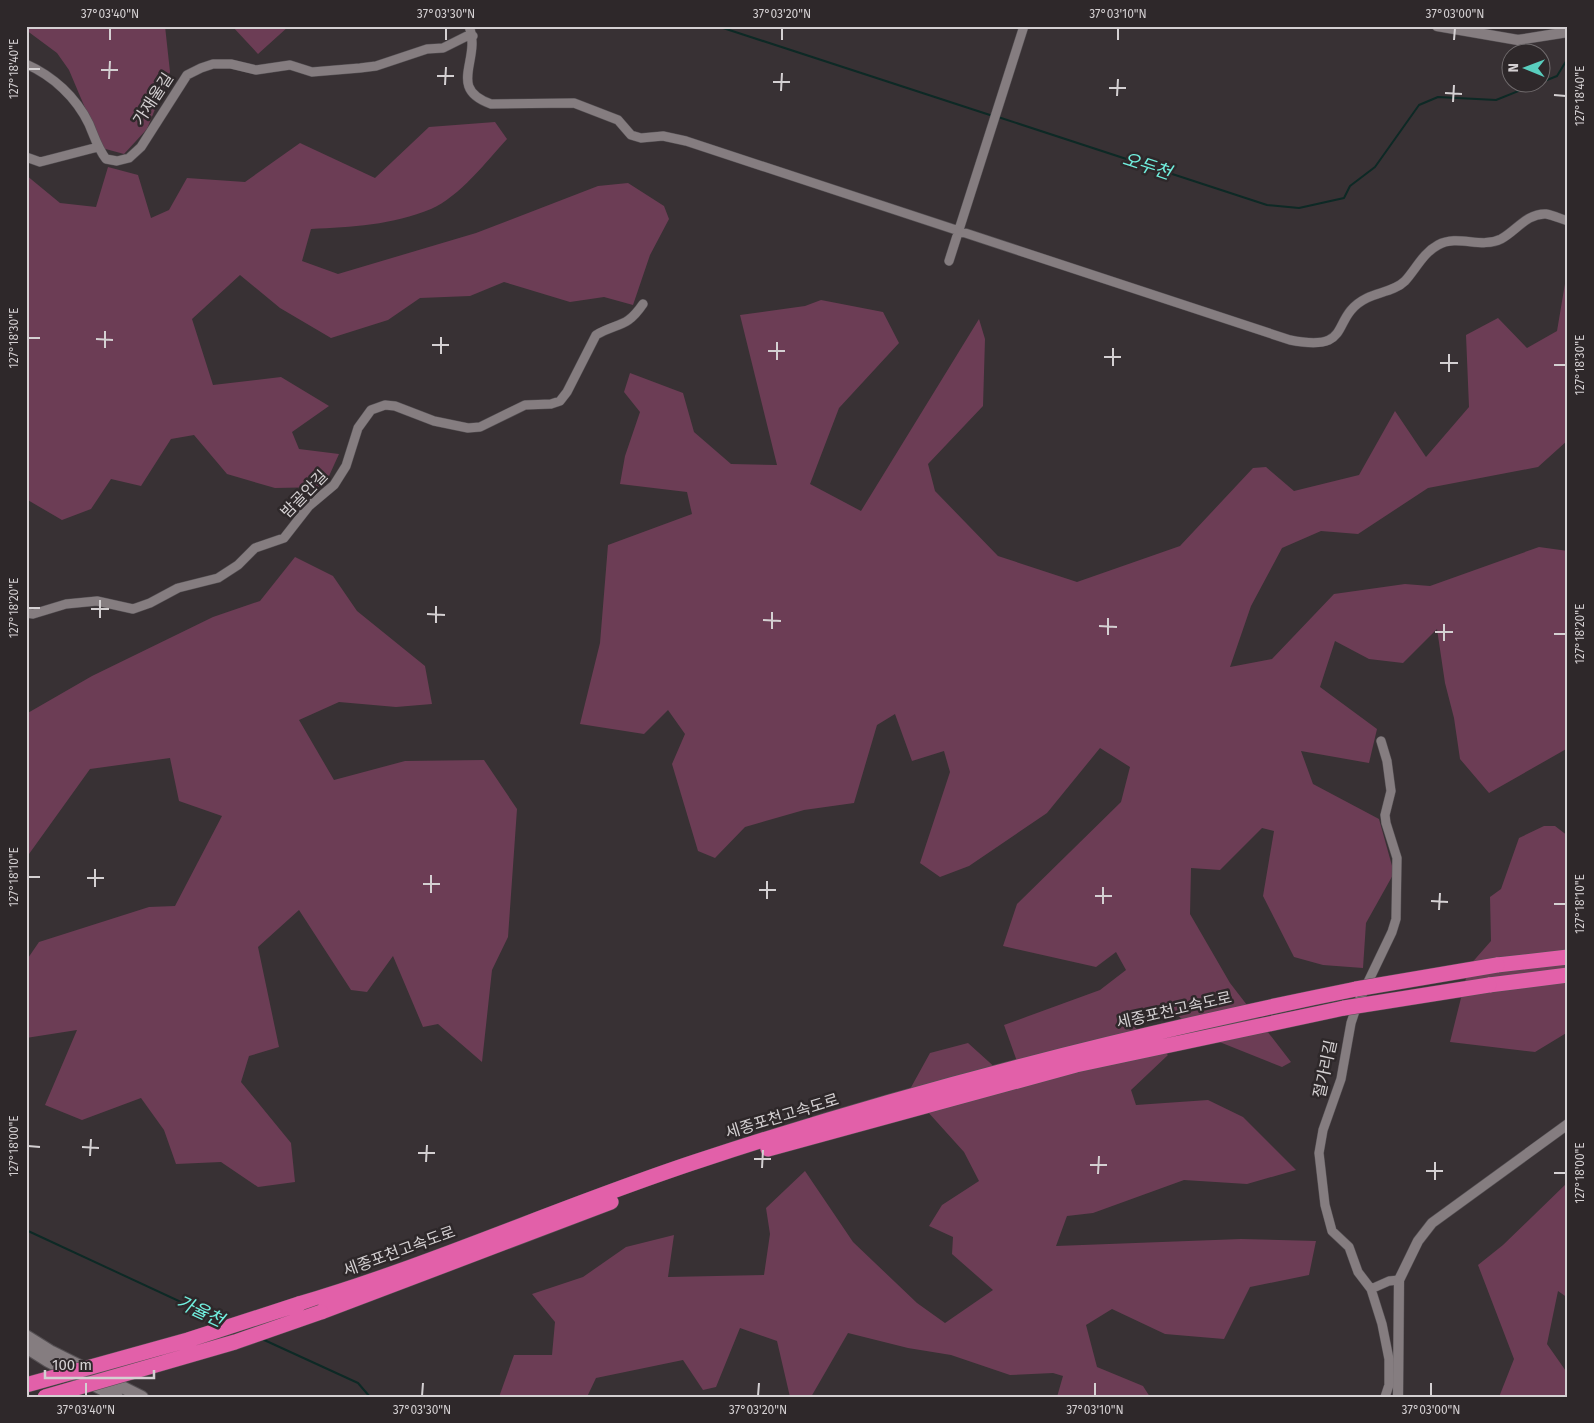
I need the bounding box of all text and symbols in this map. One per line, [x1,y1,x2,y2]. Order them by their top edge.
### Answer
text: 37°03'40"N [81,7,139,21]
text: 37°03'30"N [417,7,475,21]
text: 37°03'20"N [753,7,811,21]
text: 37°03'10"N [1089,7,1147,21]
text: 37°03'00"N [1426,7,1484,21]
text: 127°18'40"E [7,39,21,99]
north arrow [1502,42,1552,92]
text: N [1505,63,1522,73]
text: 127°18'40"E [1573,66,1587,126]
street label: 가재울길 [129,69,177,129]
water label: 오두천 [1120,148,1176,185]
text: 127°18'30"E [7,308,21,368]
text: 127°18'30"E [1573,335,1587,395]
street label: 밤골안길 [277,466,331,522]
text: 127°18'20"E [7,578,21,638]
text: 127°18'20"E [1573,604,1587,664]
text: 127°18'10"E [7,847,21,907]
text: 127°18'10"E [1573,874,1587,934]
street label: 세종포천고속도로 [1114,987,1234,1033]
street label: 절가리길 [1310,1038,1340,1100]
street label: 세종포천고속도로 [723,1090,841,1142]
text: 127°18'00"E [7,1115,21,1177]
text: 127°18'00"E [1573,1142,1587,1204]
street label: 세종포천고속도로 [340,1222,458,1280]
water label: 가율천 [173,1291,229,1332]
scale bar [45,1348,154,1380]
text: 100 m [52,1356,92,1374]
text: 37°03'40"N [57,1403,115,1417]
text: 37°03'30"N [393,1403,451,1417]
text: 37°03'20"N [729,1403,787,1417]
text: 37°03'10"N [1066,1403,1124,1417]
text: 37°03'00"N [1402,1403,1460,1417]

